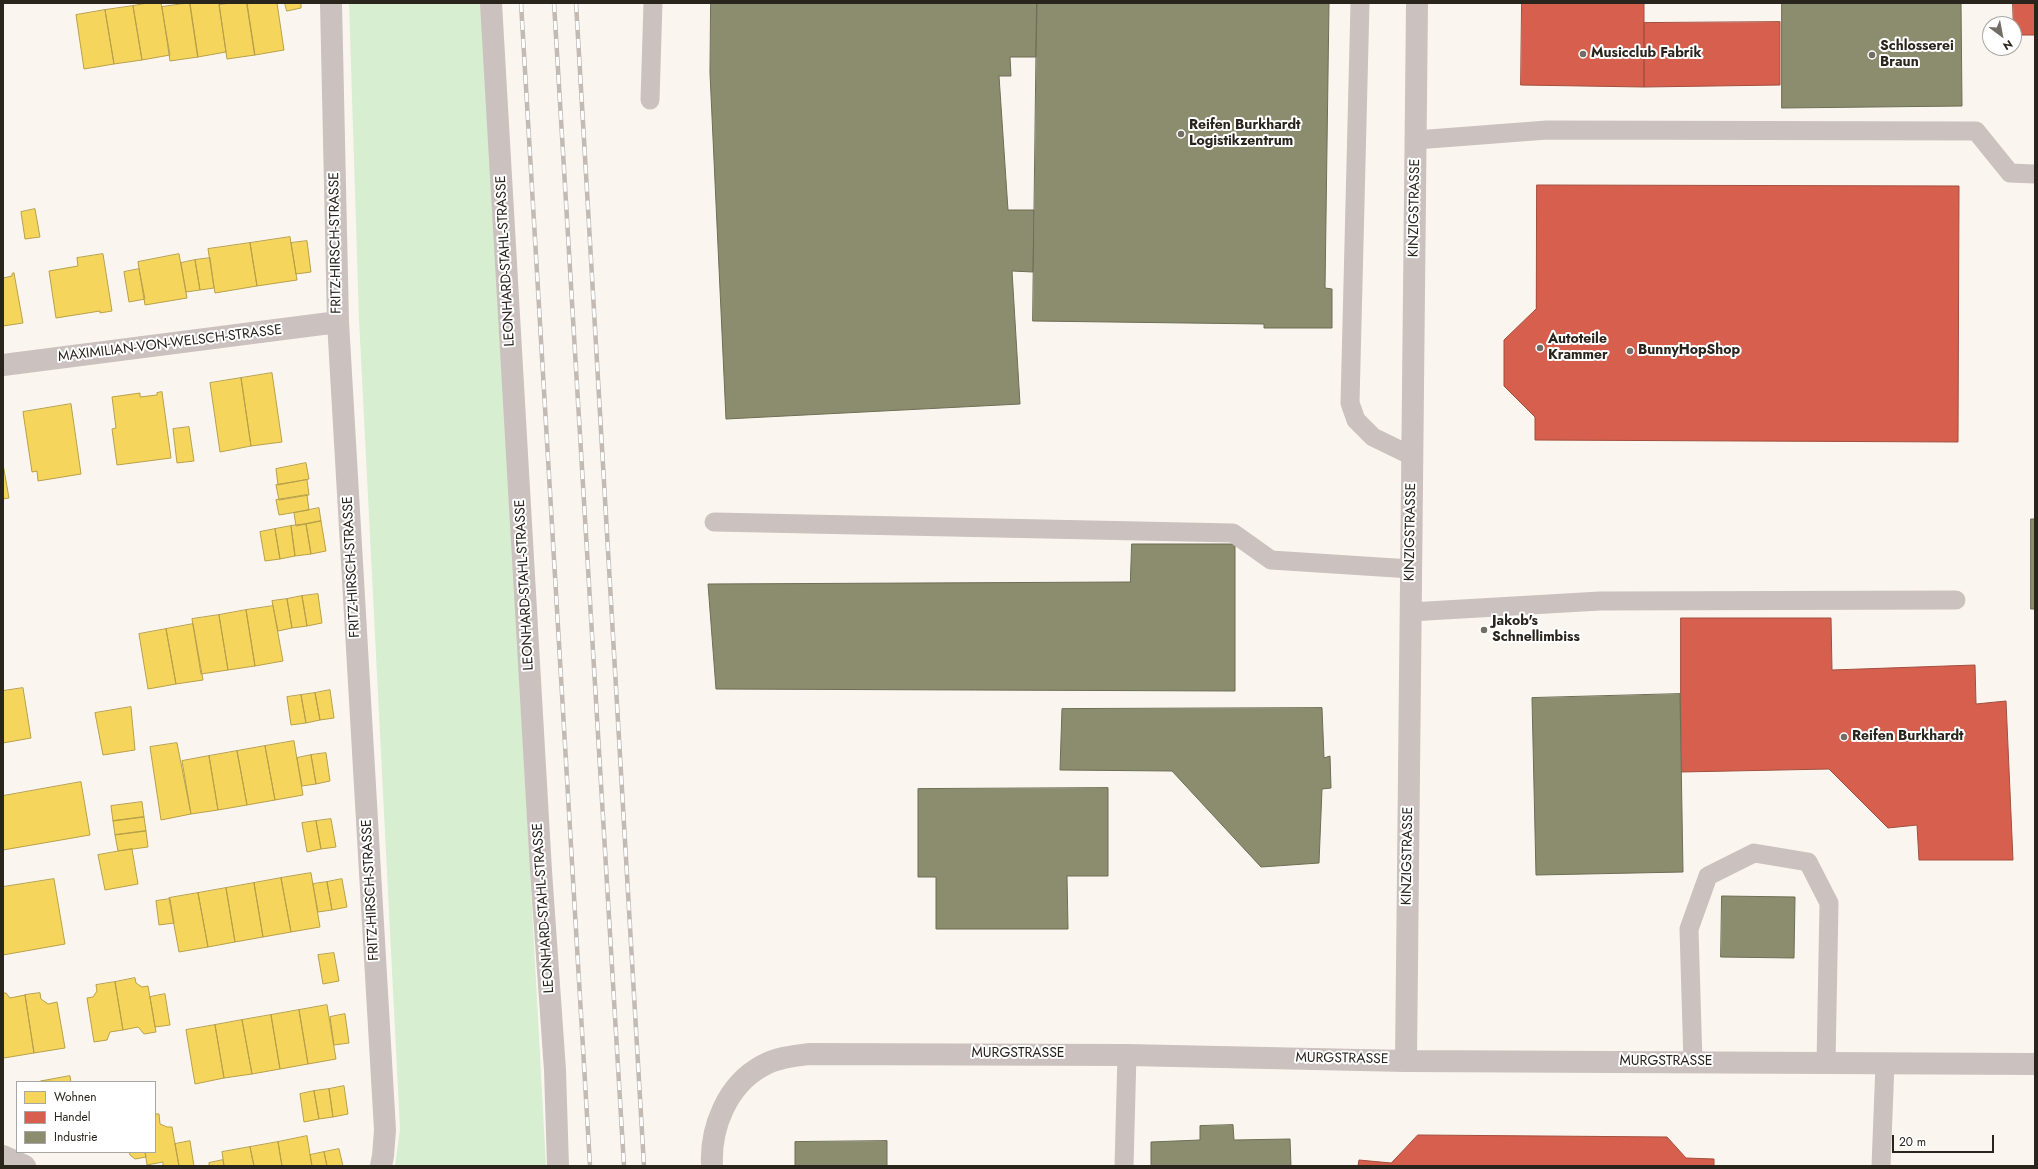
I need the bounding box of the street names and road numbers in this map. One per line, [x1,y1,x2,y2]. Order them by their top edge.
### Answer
street label: KINZIGSTRASSE [1406,159,1424,257]
street label: FRITZ-HIRSCH-STRASSE [326,172,346,314]
street label: LEONHARD-STAHL-STRASSE [493,175,519,347]
street label: MAXIMILIAN-VON-WELSCH-STRASSE [57,322,283,366]
street label: KINZIGSTRASSE [1402,483,1420,581]
street label: FRITZ-HIRSCH-STRASSE [340,496,364,638]
street label: LEONHARD-STAHL-STRASSE [512,499,538,671]
street label: KINZIGSTRASSE [1399,807,1417,905]
street label: FRITZ-HIRSCH-STRASSE [359,819,383,961]
street label: LEONHARD-STAHL-STRASSE [530,822,558,994]
street label: MURGSTRASSE [971,1046,1065,1062]
street label: MURGSTRASSE [1295,1050,1389,1068]
street label: MURGSTRASSE [1619,1054,1713,1070]

